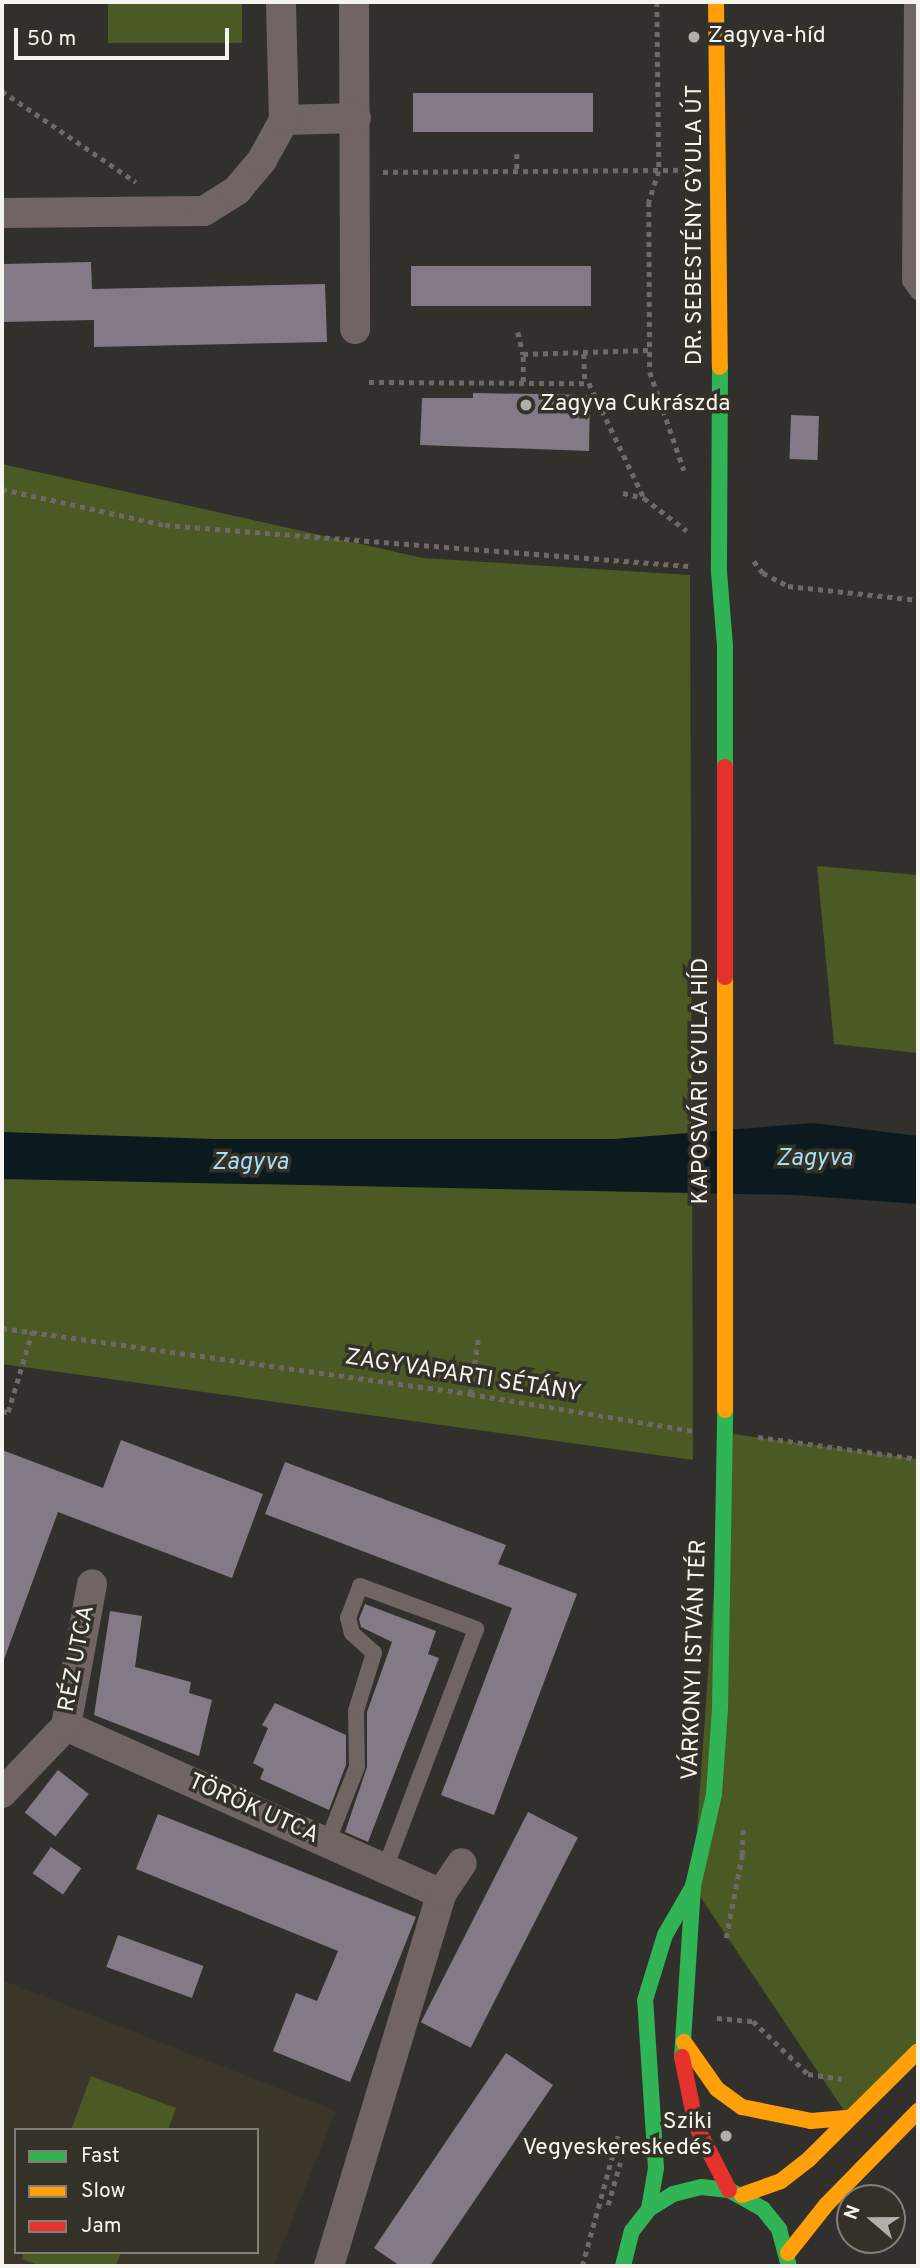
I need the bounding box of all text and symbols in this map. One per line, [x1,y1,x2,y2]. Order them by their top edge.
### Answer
scale bar [18,14,233,58]
place label: Zagyva-híd [708,23,826,51]
text: 50 m [27,26,76,53]
marker: Zagyva-híd [686,29,702,45]
street label: DR. SEBESTÉNY GYULA ÚT [682,84,710,366]
place label: Zagyva Cukrászda [540,391,730,419]
marker: Zagyva Cukrászda [518,397,534,413]
street label: KAPOSVÁRI GYULA HÍD [688,957,716,1205]
water label: Zagyva [776,1146,852,1174]
water label: Zagyva [212,1150,288,1178]
street label: ZAGYVAPARTI SÉTÁNY [343,1345,583,1409]
street label: VÁRKONYI ISTVÁN TÉR [678,1539,714,1781]
street label: RÉZ UTCA [54,1603,102,1715]
street label: TÖRÖK UTCA [183,1769,323,1851]
place label: Sziki Vegyeskereskedés [522,2109,712,2163]
legend [14,2128,259,2254]
marker: Sziki Vegyeskereskedés [718,2128,734,2144]
text: Fast [81,2143,120,2170]
text: Slow [81,2178,126,2205]
north arrow [836,2184,906,2254]
text: N [840,2202,867,2223]
text: Jam [81,2213,122,2240]

